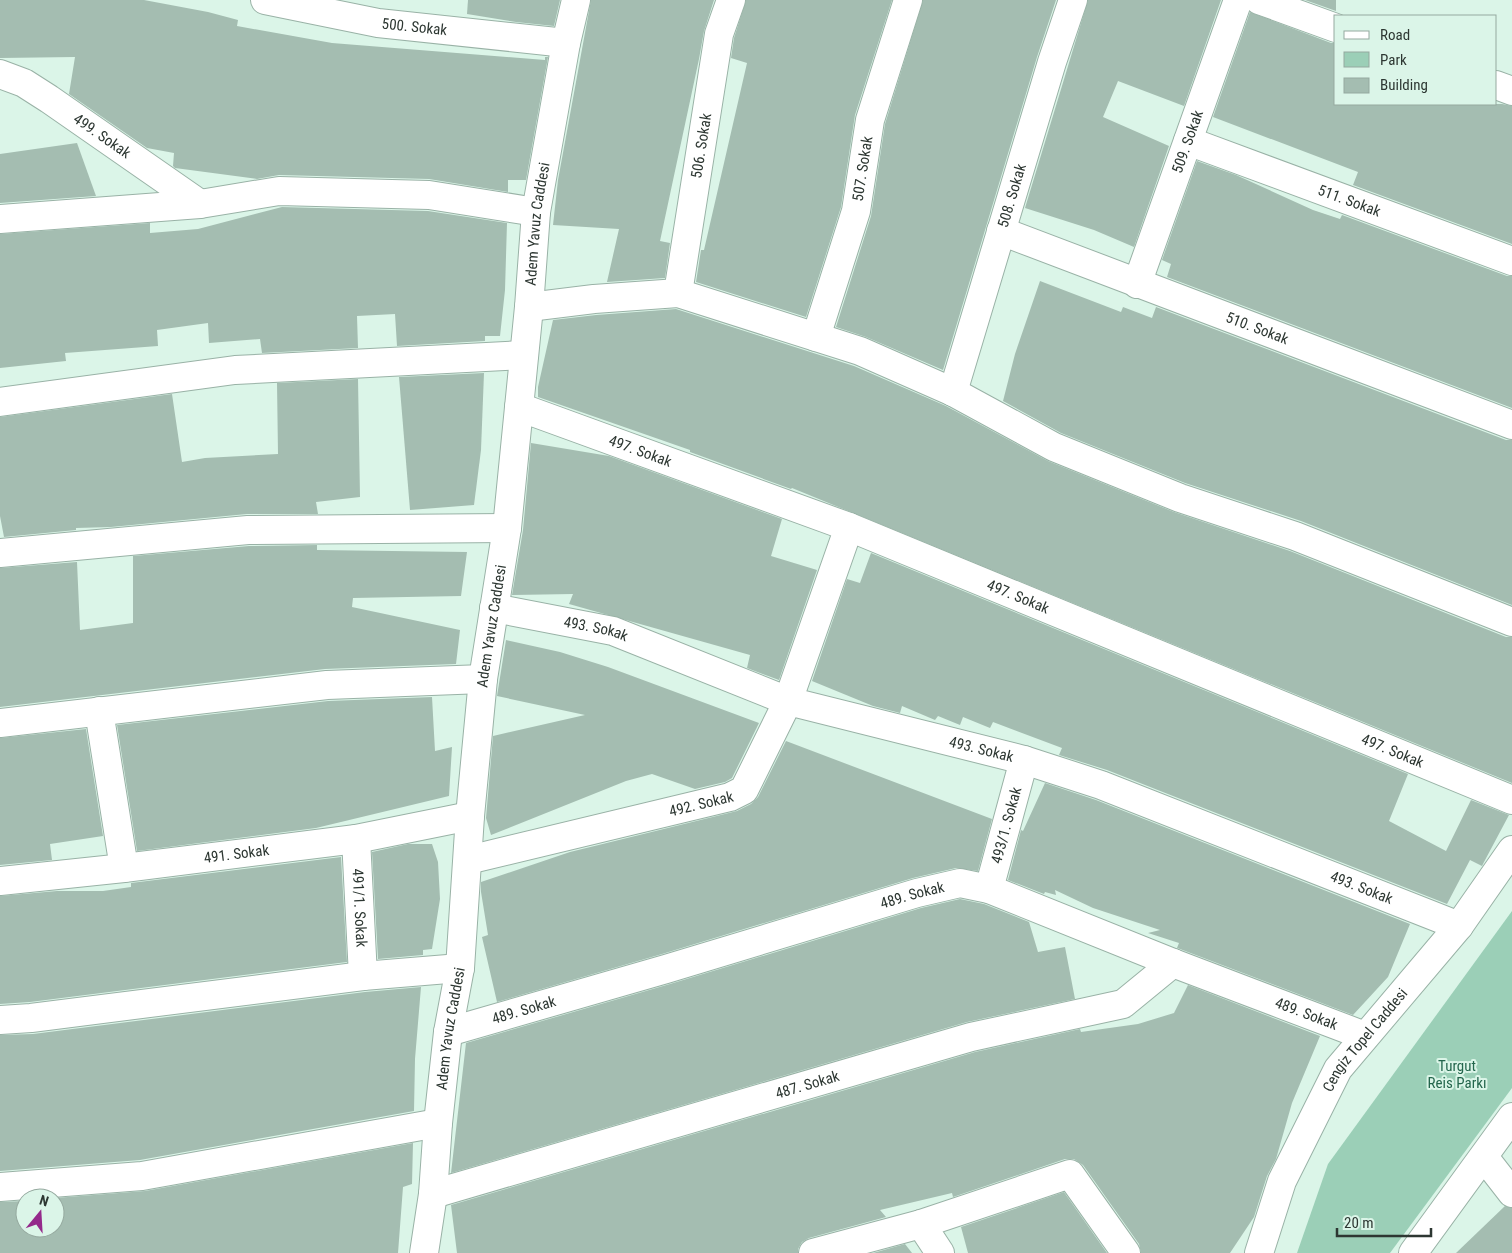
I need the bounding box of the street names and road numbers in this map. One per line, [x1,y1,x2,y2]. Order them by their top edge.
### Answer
street label: 500. Sokak [381,14,448,39]
street label: 509. Sokak [1168,108,1207,176]
street label: 499. Sokak [70,110,134,162]
street label: 506. Sokak [687,112,715,180]
street label: 507. Sokak [849,135,876,203]
street label: Adem Yavuz Caddesi [522,161,554,286]
street label: 508. Sokak [994,161,1030,230]
street label: 511. Sokak [1315,181,1383,221]
street label: 510. Sokak [1223,308,1291,348]
street label: 497. Sokak [606,431,674,471]
street label: Adem Yavuz Caddesi [473,563,510,688]
street label: 497. Sokak [984,576,1052,618]
street label: 493. Sokak [562,613,631,645]
street label: 497. Sokak [1359,730,1427,772]
street label: 493. Sokak [947,733,1016,766]
street label: 493/1. Sokak [987,785,1025,866]
street label: 492. Sokak [667,787,736,820]
street label: 491. Sokak [203,841,270,867]
street label: 493. Sokak [1328,867,1396,908]
street label: 491/1. Sokak [349,868,371,948]
street label: 489. Sokak [878,878,946,913]
street label: Adem Yavuz Caddesi [433,966,469,1091]
street label: Cengiz Topel Caddesi [1319,985,1411,1095]
street label: 489. Sokak [490,992,558,1028]
street label: 489. Sokak [1273,994,1341,1034]
street label: 487. Sokak [773,1067,842,1103]

